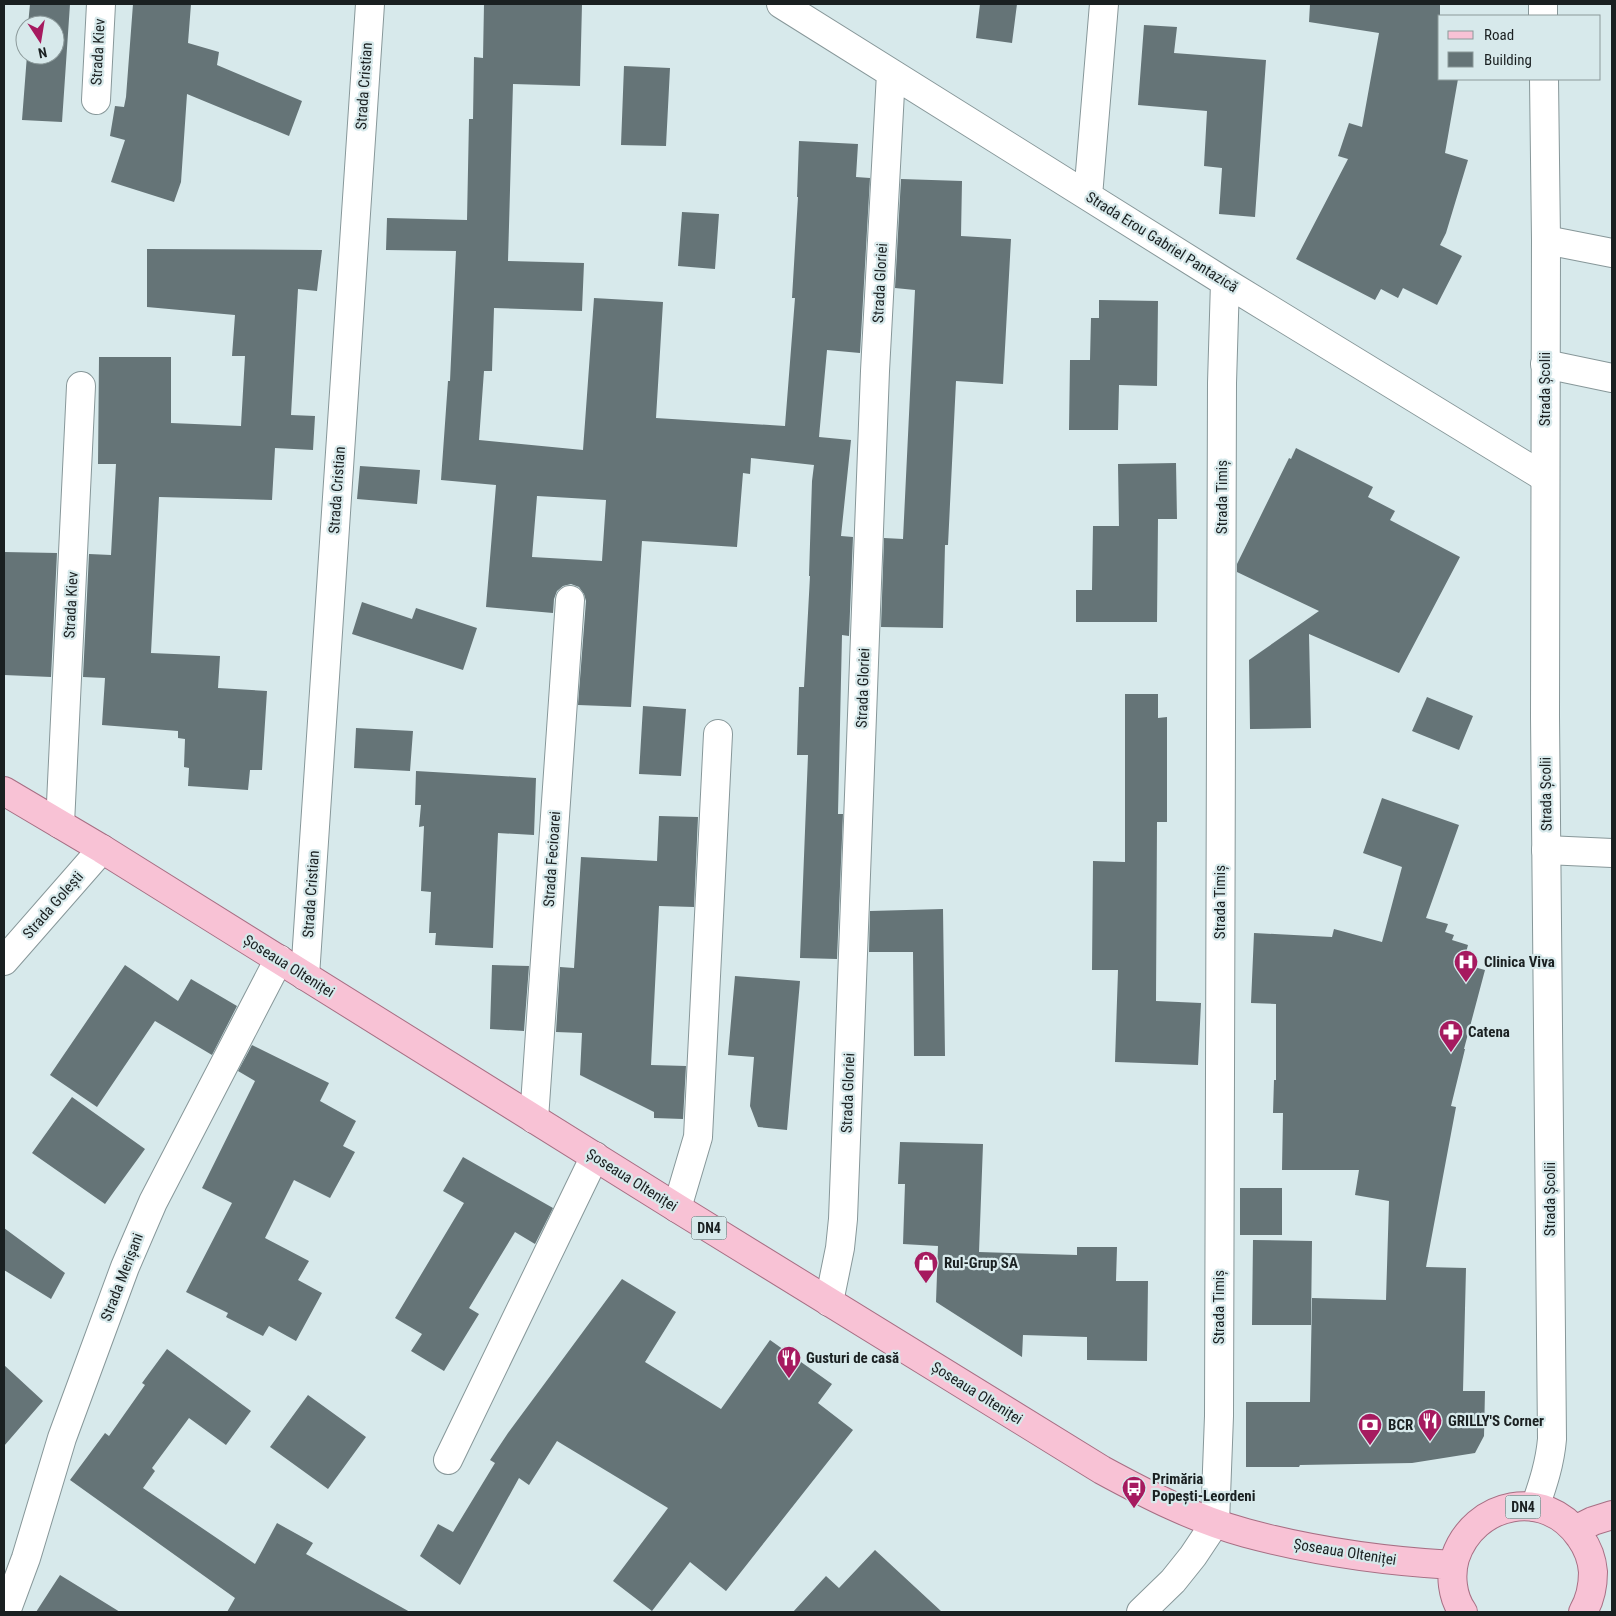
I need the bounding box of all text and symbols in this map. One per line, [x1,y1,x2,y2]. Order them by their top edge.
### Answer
north arrow [15,15,65,65]
legend [1438,15,1601,80]
street label: Strada Kiev [87,18,109,86]
text: Road [1484,26,1514,44]
street label: Strada Cristian [352,42,376,130]
text: N [37,44,49,61]
text: Building [1484,51,1532,69]
street label: Strada Erou Gabriel Pantazică [1083,188,1241,296]
street label: Strada Gloriei [869,243,891,323]
street label: Strada Școlii [1536,352,1554,426]
street label: Strada Cristian [325,446,349,534]
street label: Strada Timiș [1213,460,1231,534]
street label: Strada Kiev [60,571,82,639]
street label: Strada Gloriei [853,648,873,728]
street label: Strada Școlii [1536,757,1556,831]
street label: Strada Fecioarei [540,811,564,907]
street label: Strada Cristian [299,850,323,938]
street label: Strada Timiș [1211,865,1229,939]
street label: Strada Golești [19,868,87,942]
street label: Șoseaua Olteniței [240,931,338,1001]
hospital icon: Clinica Viva [1453,949,1479,983]
place label: Clinica Viva [1484,953,1555,971]
pharmacy icon: Catena [1438,1019,1464,1053]
place label: Catena [1468,1023,1510,1041]
street label: Strada Gloriei [838,1053,858,1133]
street label: Șoseaua Olteniței [583,1145,681,1215]
street label: Strada Școlii [1541,1162,1559,1236]
road number: DN4 [692,1216,726,1240]
street label: Strada Merișani [97,1230,147,1324]
shop icon: Rul-Grup SA [913,1250,939,1284]
place label: Rul-Grup SA [944,1254,1018,1272]
street label: Strada Timiș [1210,1270,1228,1344]
restaurant icon: Gusturi de casă [776,1345,802,1379]
place label: Gusturi de casă [806,1349,899,1367]
street label: Șoseaua Olteniței [928,1358,1026,1428]
restaurant icon: GRILLY'S Corner [1417,1408,1443,1442]
bank icon: BCR [1357,1412,1383,1446]
place label: GRILLY'S Corner [1448,1412,1544,1430]
place label: BCR [1388,1416,1413,1434]
place label: Primăria Popești-Leordeni [1152,1470,1256,1505]
bus stop icon: Primăria Popești-Leordeni [1121,1475,1147,1509]
road number: DN4 [1506,1495,1540,1518]
street label: Șoseaua Olteniței [1292,1535,1398,1569]

